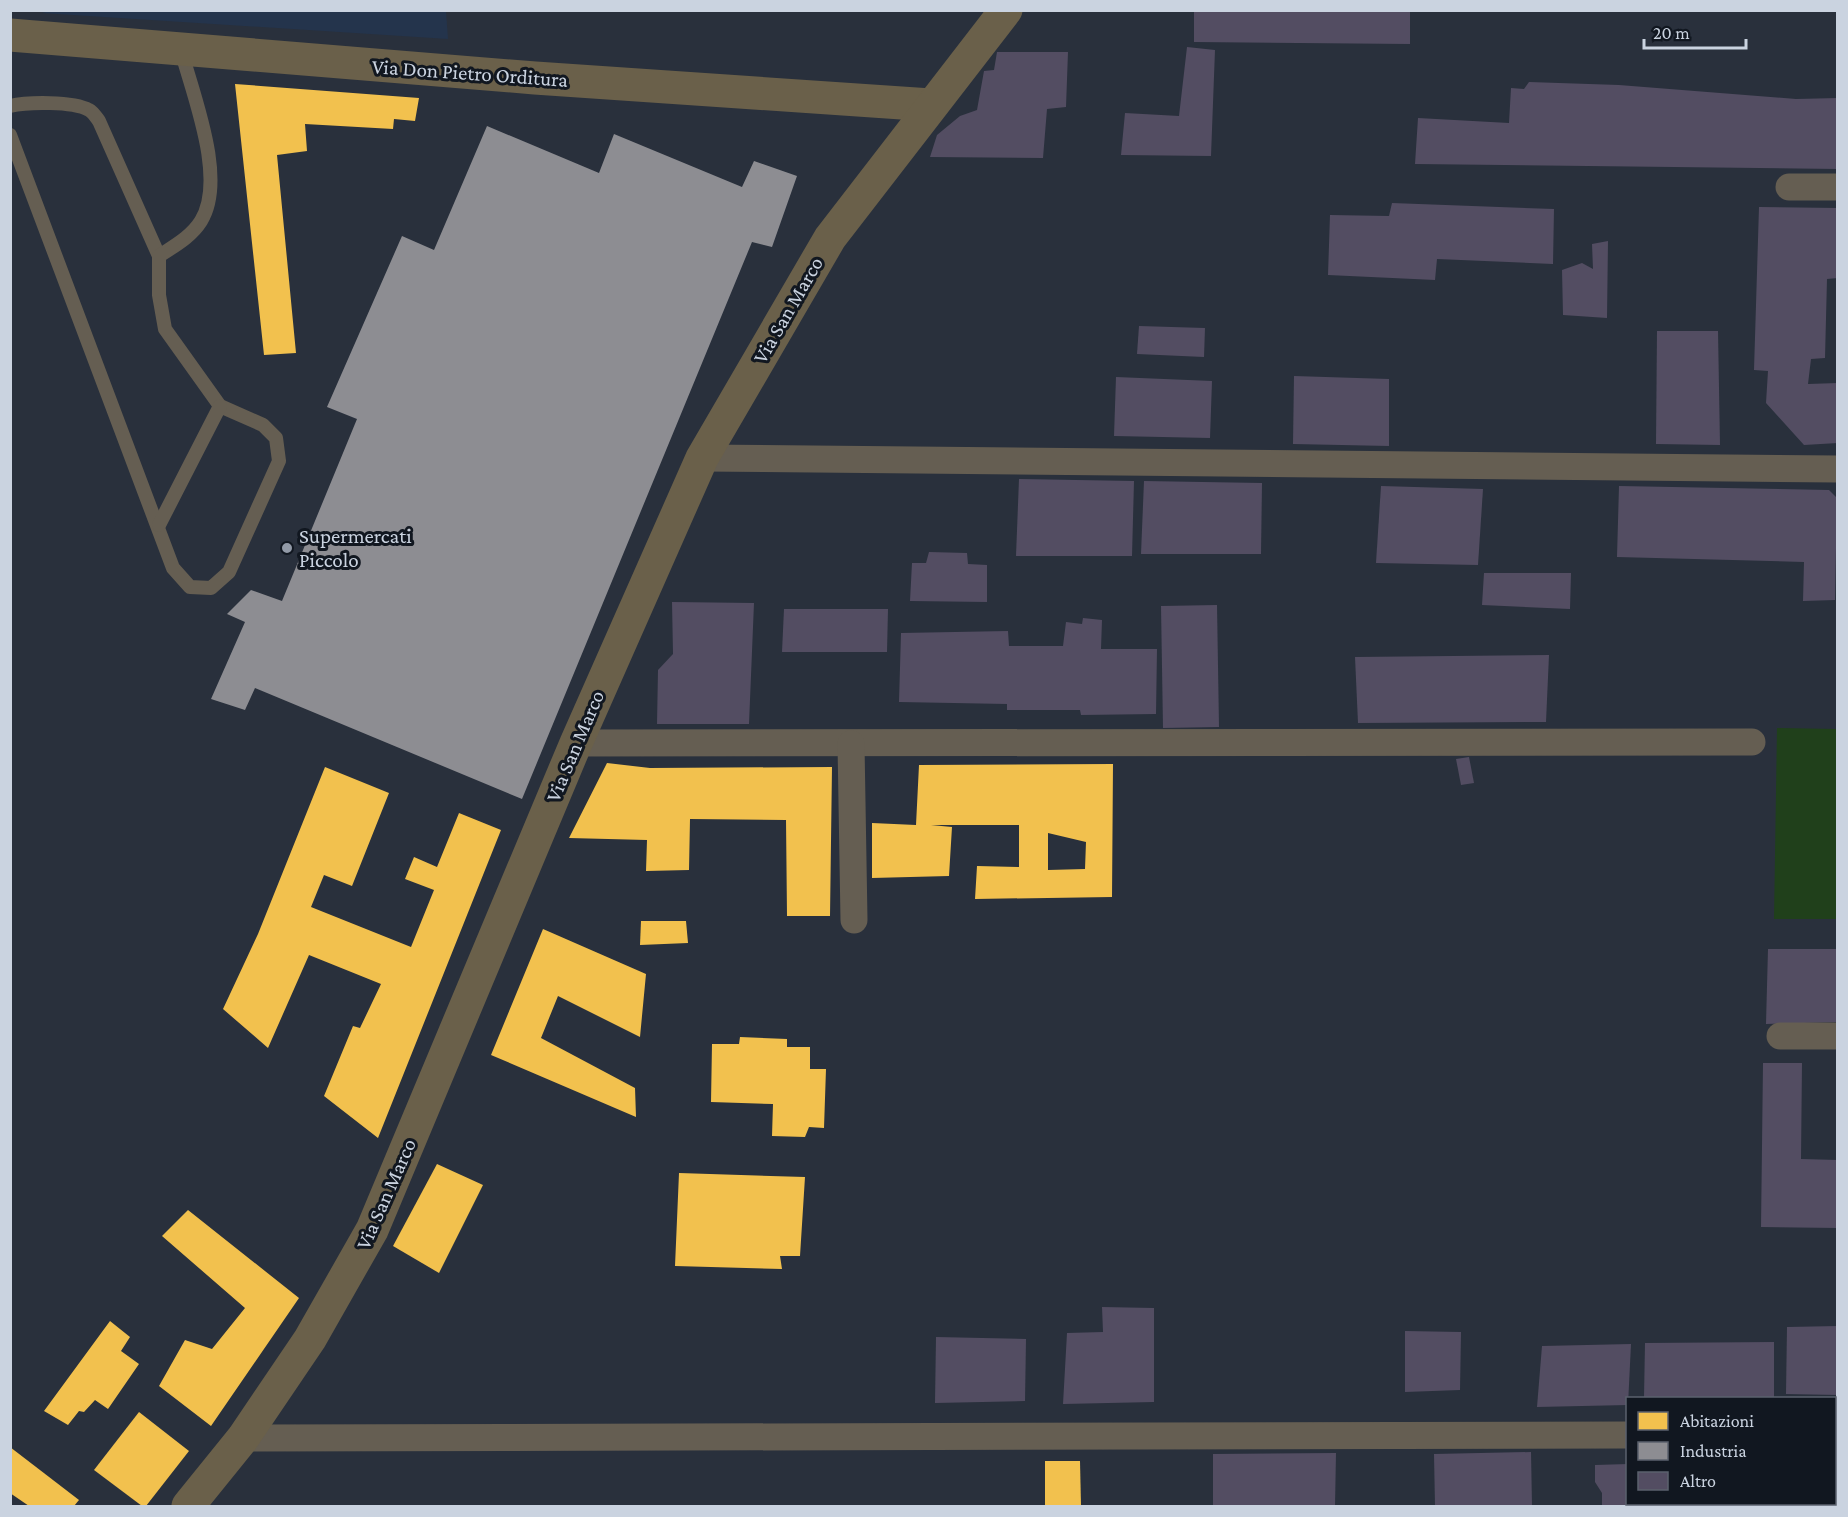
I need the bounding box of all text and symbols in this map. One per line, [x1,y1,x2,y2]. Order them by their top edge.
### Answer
scale bar [1644,12,1746,50]
text: 20 m [1653,23,1690,43]
street label: Via Don Pietro Orditura [371,54,569,92]
street label: Via San Marco [748,253,828,367]
place label: Supermercati Piccolo [299,524,412,572]
marker: Supermercati Piccolo [280,541,294,555]
street label: Via San Marco [541,687,609,805]
street label: Via San Marco [351,1135,421,1253]
legend [1626,1397,1836,1505]
text: Abitazioni [1680,1411,1754,1431]
text: Industria [1680,1441,1747,1461]
text: Altro [1680,1471,1716,1491]

